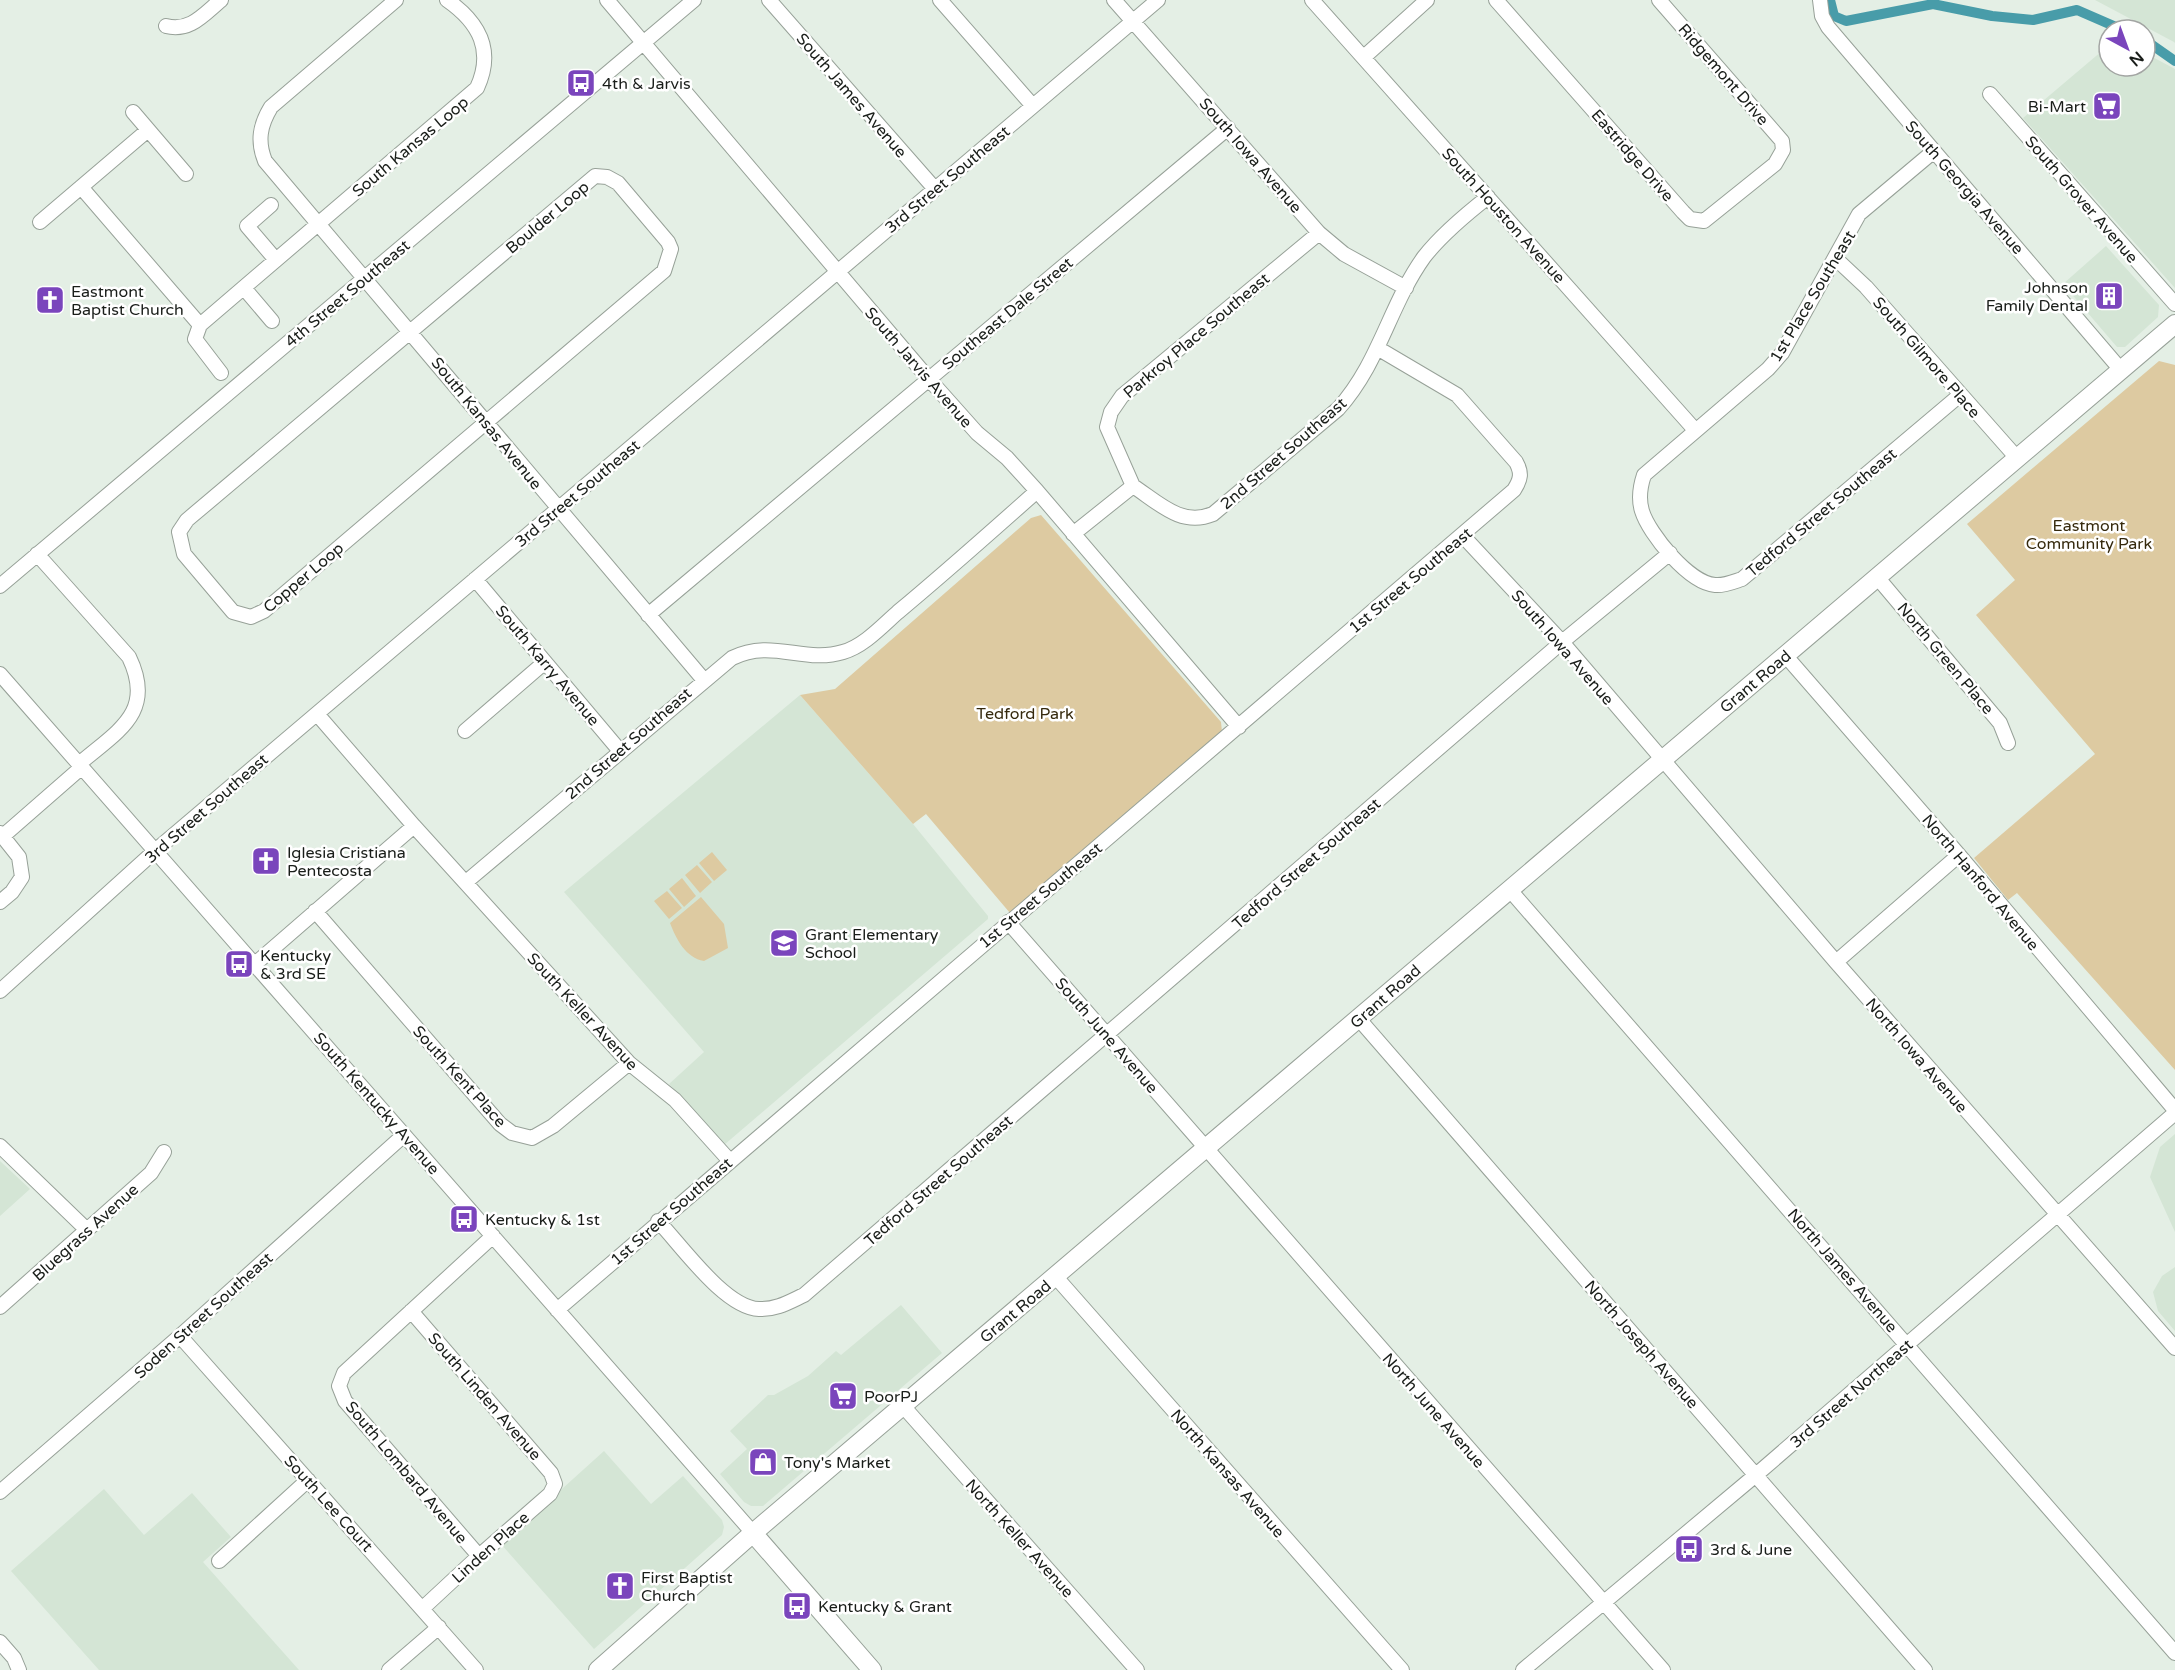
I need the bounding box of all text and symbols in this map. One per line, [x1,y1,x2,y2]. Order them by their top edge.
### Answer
north arrow [2097,18,2157,78]
street label: Ridgemont Drive [1674,20,1773,130]
street label: South James Avenue [792,29,911,162]
text: N [2125,47,2148,70]
bus stop icon: 4th & Jarvis [565,67,597,99]
place label: 4th & Jarvis [602,74,691,94]
supermarket icon: Bi-Mart [2091,90,2123,122]
street label: South Kansas Loop [348,92,473,201]
street label: South Iowa Avenue [1195,94,1306,217]
place label: Bi-Mart [2028,97,2086,117]
street label: Eastridge Drive [1587,105,1678,206]
street label: South Georgia Avenue [1901,117,2028,259]
street label: 3rd Street Southeast [881,122,1014,238]
street label: South Grover Avenue [2021,132,2142,267]
street label: South Houston Avenue [1437,144,1569,287]
street label: Boulder Loop [502,177,593,258]
street label: 1st Place Southeast [1766,227,1860,366]
street label: 4th Street Southeast [281,236,414,352]
street label: Southeast Dale Street [938,253,1077,374]
street label: Parkroy Place Southeast [1119,269,1274,403]
place label: Johnson Family Dental [1986,278,2088,316]
building icon: Johnson Family Dental [2093,280,2125,312]
place label: Eastmont Baptist Church [71,282,184,320]
church icon: Eastmont Baptist Church [34,284,66,316]
street label: South Gilmore Place [1868,293,1984,422]
street label: South Jarvis Avenue [860,303,976,432]
street label: South Kansas Avenue [427,353,546,494]
street label: 2nd Street Southeast [1216,393,1351,514]
street label: 3rd Street Southeast [511,436,644,552]
street label: Tedford Street Southeast [1742,444,1901,582]
park label: Eastmont Community Park [2026,516,2152,554]
street label: 1st Street Southeast [1345,523,1476,638]
street label: Copper Loop [259,538,348,617]
street label: South Iowa Avenue [1507,586,1618,709]
street label: North Green Place [1893,599,1998,719]
street label: South Karry Avenue [491,601,604,730]
street label: Grant Road [1716,646,1795,717]
street label: 2nd Street Southeast [561,683,696,804]
park label: Tedford Park [976,704,1074,724]
street label: 3rd Street Southeast [141,750,272,868]
street label: Tedford Street Southeast [1228,794,1385,934]
street label: North Hanford Avenue [1917,810,2043,955]
street label: 1st Street Southeast [975,838,1106,953]
place label: Iglesia Cristiana Pentecosta [287,843,406,881]
church icon: Iglesia Cristiana Pentecosta [250,845,282,877]
place label: Grant Elementary School [805,925,939,963]
school or university icon: Grant Elementary School [768,927,800,959]
place label: Kentucky & 3rd SE [260,946,331,984]
bus stop icon: Kentucky & 3rd SE [223,948,255,980]
street label: South Keller Avenue [523,949,642,1075]
street label: Grant Road [1346,961,1425,1033]
street label: South June Avenue [1051,974,1162,1098]
street label: North Iowa Avenue [1861,994,1972,1117]
street label: South Kent Place [408,1022,510,1132]
street label: South Kentucky Avenue [309,1028,443,1179]
street label: Tedford Street Southeast [860,1111,1017,1251]
street label: 1st Street Southeast [607,1153,737,1270]
street label: Bluegrass Avenue [29,1180,143,1286]
bus stop icon: Kentucky & 1st [448,1203,480,1235]
street label: North James Avenue [1783,1205,1902,1337]
place label: Kentucky & 1st [485,1210,600,1230]
street label: Soden Street Southeast [130,1248,277,1383]
street label: Grant Road [976,1276,1055,1347]
street label: North Joseph Avenue [1580,1276,1702,1413]
street label: South Linden Avenue [423,1329,545,1465]
street label: 3rd Street Northeast [1786,1335,1917,1453]
street label: North June Avenue [1378,1349,1489,1472]
supermarket icon: PoorPJ [827,1380,859,1412]
place label: PoorPJ [864,1387,918,1407]
street label: South Lombard Avenue [341,1397,472,1548]
street label: North Kansas Avenue [1166,1405,1289,1542]
shop icon: Tony's Market [747,1446,779,1478]
street label: South Lee Court [280,1451,377,1556]
place label: Tony's Market [784,1453,890,1473]
street label: North Keller Avenue [961,1475,1078,1602]
street label: Linden Place [448,1508,533,1588]
bus stop icon: 3rd & June [1673,1533,1705,1565]
place label: 3rd & June [1710,1540,1792,1560]
place label: First Baptist Church [641,1568,733,1606]
church icon: First Baptist Church [604,1570,636,1602]
bus stop icon: Kentucky & Grant [781,1590,813,1622]
place label: Kentucky & Grant [818,1597,952,1617]

